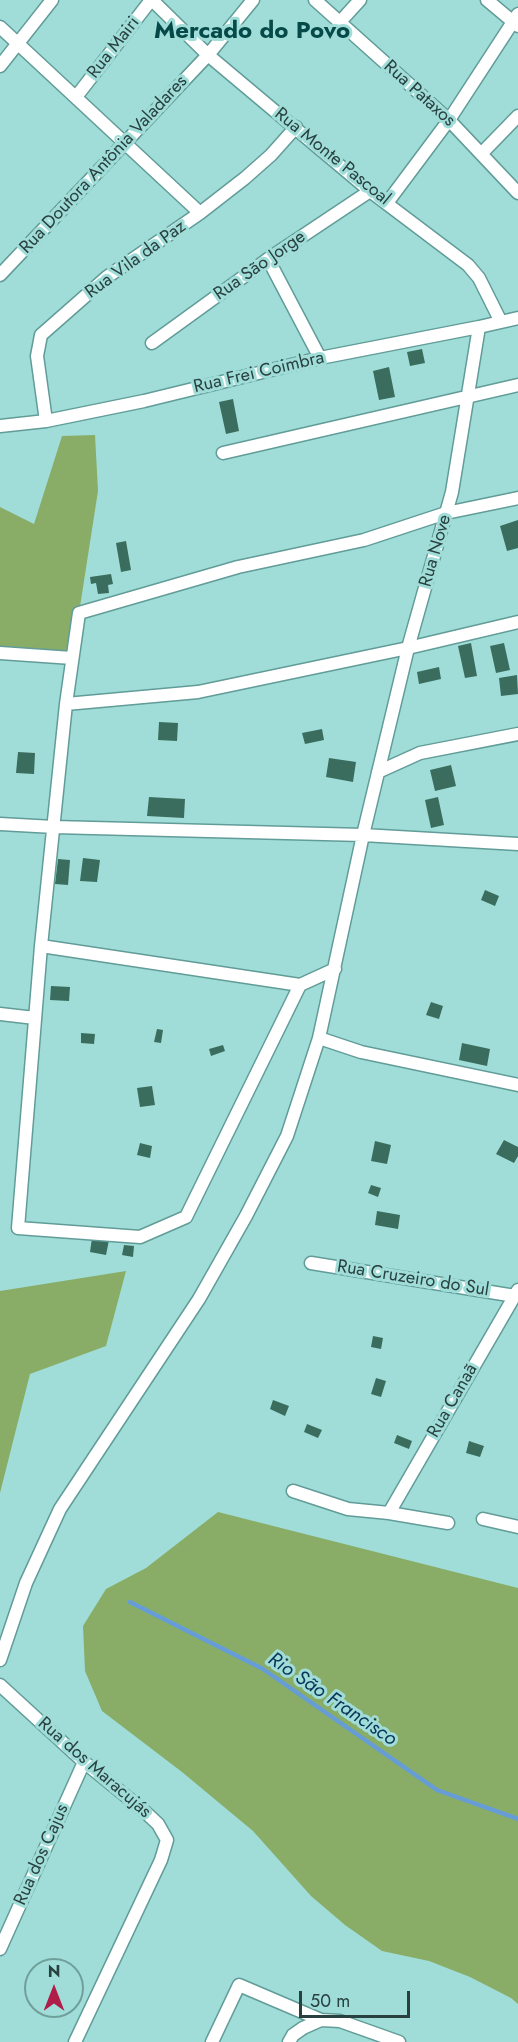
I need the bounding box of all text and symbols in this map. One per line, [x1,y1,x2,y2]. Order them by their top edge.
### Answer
street label: Rua Mairi [83,13,145,83]
district label: Mercado do Povo [154,18,350,46]
street label: Rua Pataxos [379,56,459,132]
street label: Rua Doutora Antônia Valadares [16,71,192,259]
street label: Rua Monte Pascoal [270,104,394,210]
street label: Rua Vila da Paz [82,216,190,304]
street label: Rua São Jorge [210,226,310,306]
street label: Rua Frei Coimbra [192,347,326,399]
street label: Rua Nove [415,512,457,590]
street label: Rua Cruzeiro do Sul [335,1256,491,1302]
street label: Rua Canaã [423,1360,483,1442]
water label: Rio São Francisco [263,1648,401,1752]
street label: Rua dos Maracujás [33,1713,155,1823]
street label: Rua dos Cajus [10,1801,74,1909]
north arrow [24,1958,84,2018]
text: N [48,1960,60,1983]
scale bar [302,1979,413,2017]
text: 50 m [310,1988,350,2014]

